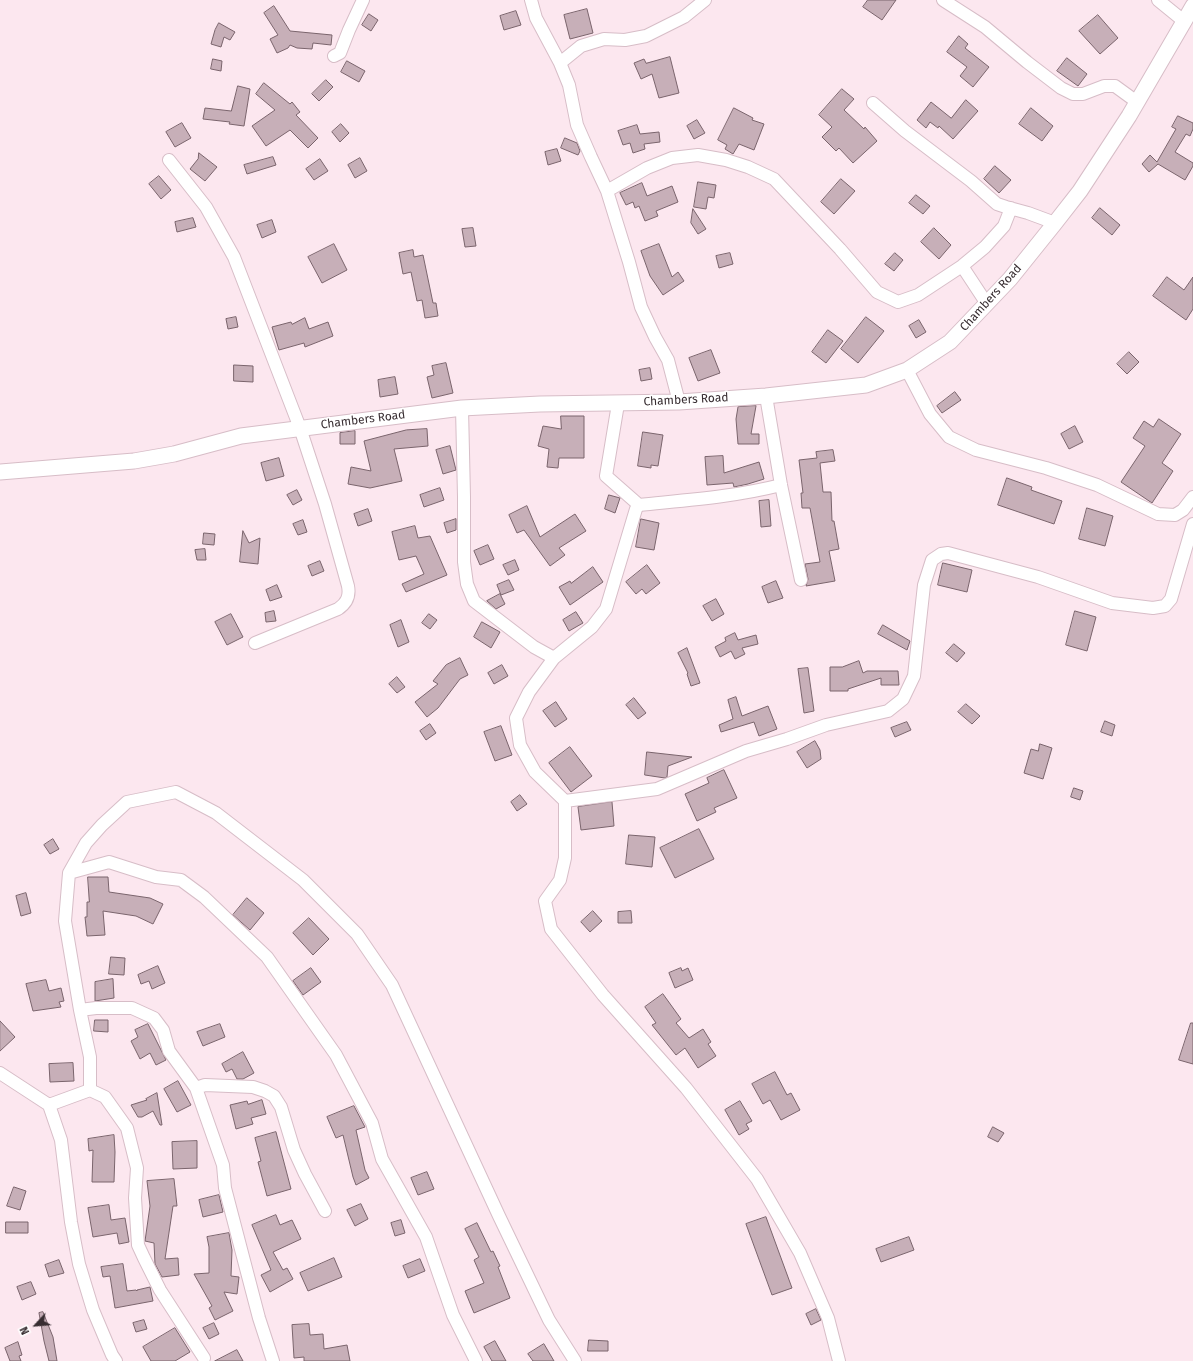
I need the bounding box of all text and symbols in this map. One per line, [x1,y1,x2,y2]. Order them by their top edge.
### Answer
street label: Chambers Road [957,262,1025,334]
street label: Chambers Road [643,391,729,409]
street label: Chambers Road [320,408,406,432]
north arrow [16,1305,56,1345]
text: N [17,1324,32,1337]

